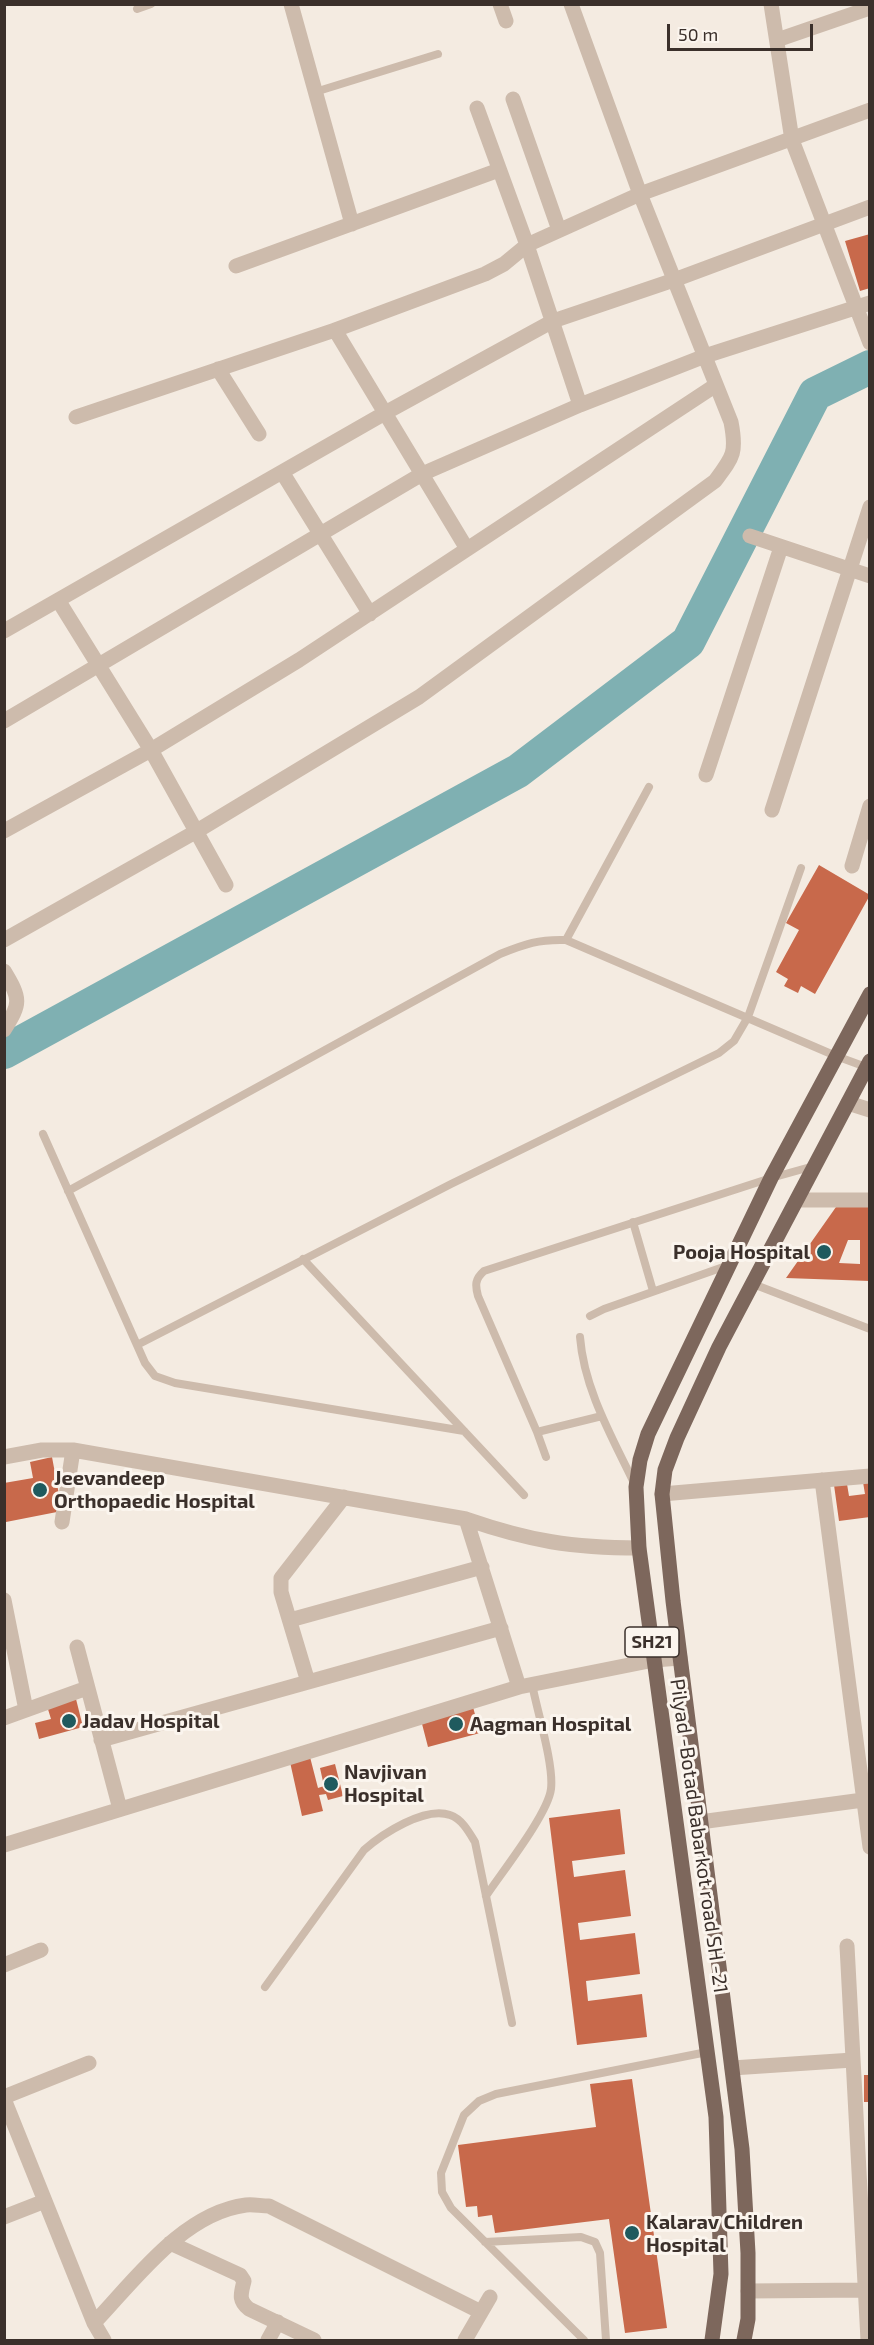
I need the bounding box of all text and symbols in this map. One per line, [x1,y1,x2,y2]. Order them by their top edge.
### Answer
scale bar [670,12,816,50]
text: 50 m [678,23,718,45]
place label: Pooja Hospital [673,1240,810,1264]
marker: Pooja Hospital [815,1243,833,1261]
place label: Jeevandeep Orthopaedic Hospital [54,1466,255,1513]
marker: Jeevandeep Orthopaedic Hospital [31,1481,49,1499]
road number: SH21 [625,1627,679,1657]
street label: Pilyad -Botad Babarkot road SH -21 [665,1677,733,1995]
place label: Jadav Hospital [82,1709,220,1733]
marker: Jadav Hospital [60,1712,78,1730]
place label: Aagman Hospital [470,1712,631,1736]
marker: Aagman Hospital [447,1715,465,1733]
place label: Navjivan Hospital [344,1760,427,1807]
marker: Navjivan Hospital [322,1775,340,1793]
place label: Kalarav Children Hospital [646,2210,803,2257]
marker: Kalarav Children Hospital [623,2224,641,2242]

